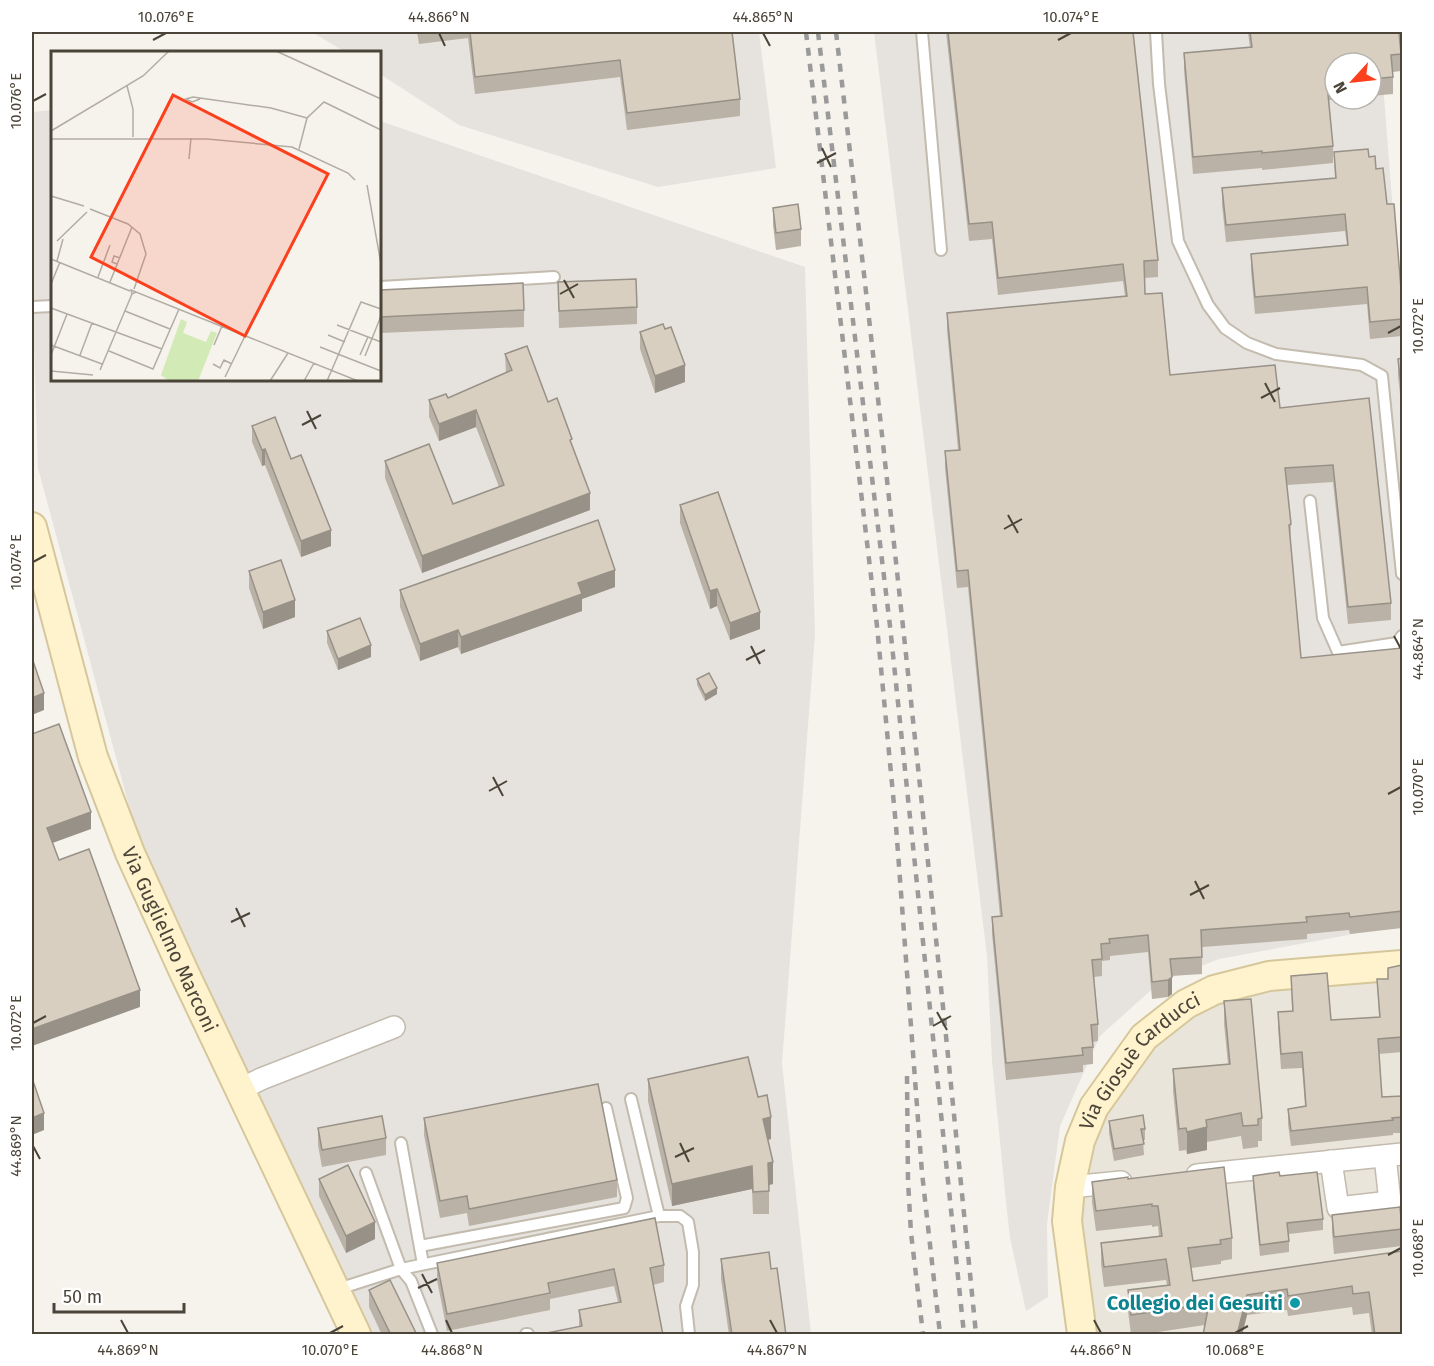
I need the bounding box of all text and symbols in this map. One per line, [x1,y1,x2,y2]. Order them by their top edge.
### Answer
text: 10.076°E [138,8,194,26]
text: 44.866°N [408,8,470,26]
text: 44.865°N [732,8,794,26]
text: 10.074°E [1043,8,1099,26]
inset map [51,51,381,381]
north arrow [1323,51,1383,111]
text: 10.076°E [7,73,25,129]
text: N [1329,79,1351,97]
text: 10.072°E [1409,298,1427,354]
text: 10.074°E [7,534,25,590]
text: 44.864°N [1409,618,1427,680]
text: 10.070°E [1409,758,1427,816]
street label: Via Guglielmo Marconi [117,843,223,1036]
street label: Via Giosuè Carducci [1074,987,1204,1133]
text: 10.072°E [7,995,25,1051]
text: 44.869°N [7,1115,25,1177]
text: 10.068°E [1409,1219,1427,1277]
scale bar [54,1276,184,1314]
text: 50 m [63,1286,102,1308]
place label: Collegio dei Gesuiti [1107,1291,1283,1315]
marker: Collegio dei Gesuiti [1288,1296,1302,1310]
text: 44.869°N [97,1341,159,1359]
text: 10.070°E [301,1341,359,1359]
text: 44.868°N [421,1341,483,1359]
text: 44.867°N [747,1341,807,1359]
text: 44.866°N [1070,1341,1132,1359]
text: 10.068°E [1206,1341,1264,1359]

